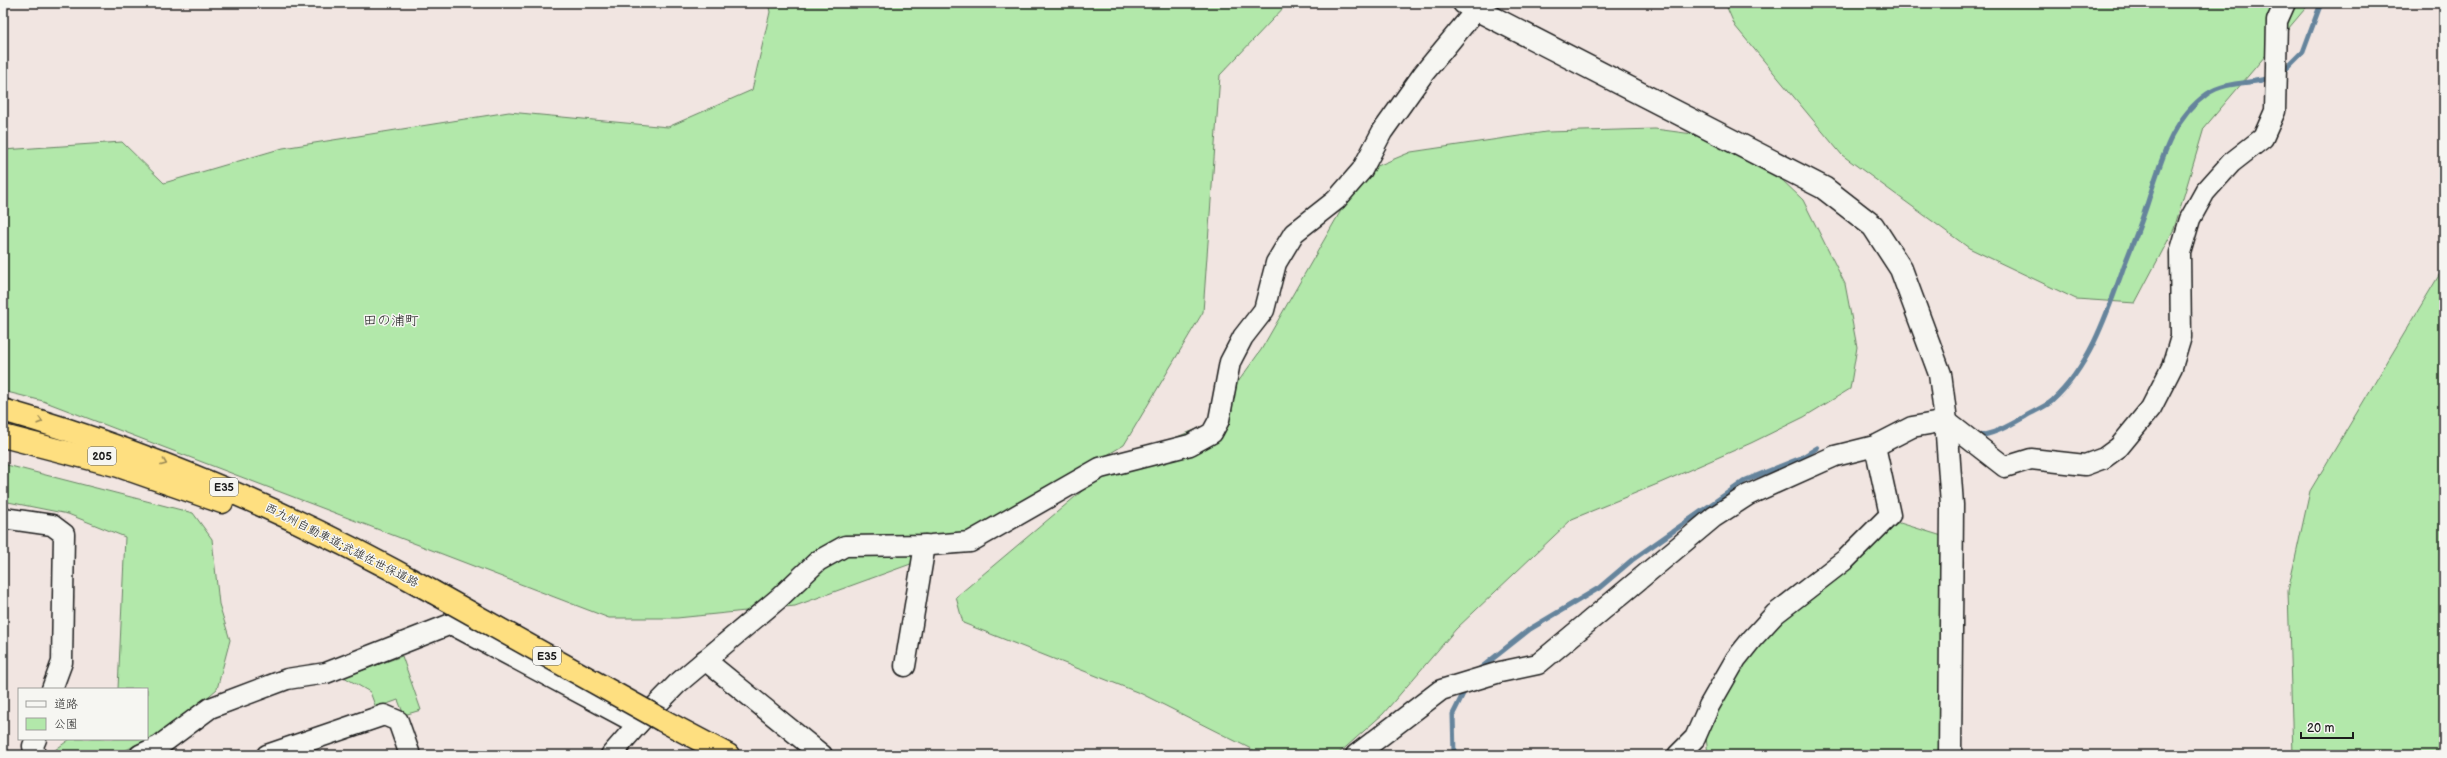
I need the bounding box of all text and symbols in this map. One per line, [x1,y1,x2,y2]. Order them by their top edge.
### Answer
district label: 田の浦町 [363,312,419,329]
one-way arrow [37,416,44,425]
road number: 205 [88,447,116,465]
one-way arrow [160,458,167,466]
road number: E35 [210,478,238,496]
street label: 西九州自動車道;武雄佐世保道路 [262,500,421,591]
road number: E35 [533,647,561,665]
legend [18,688,148,740]
text: 道路 [54,697,78,712]
scale bar [2301,714,2353,740]
text: 公園 [54,717,78,732]
text: 20 m [2307,721,2334,736]

